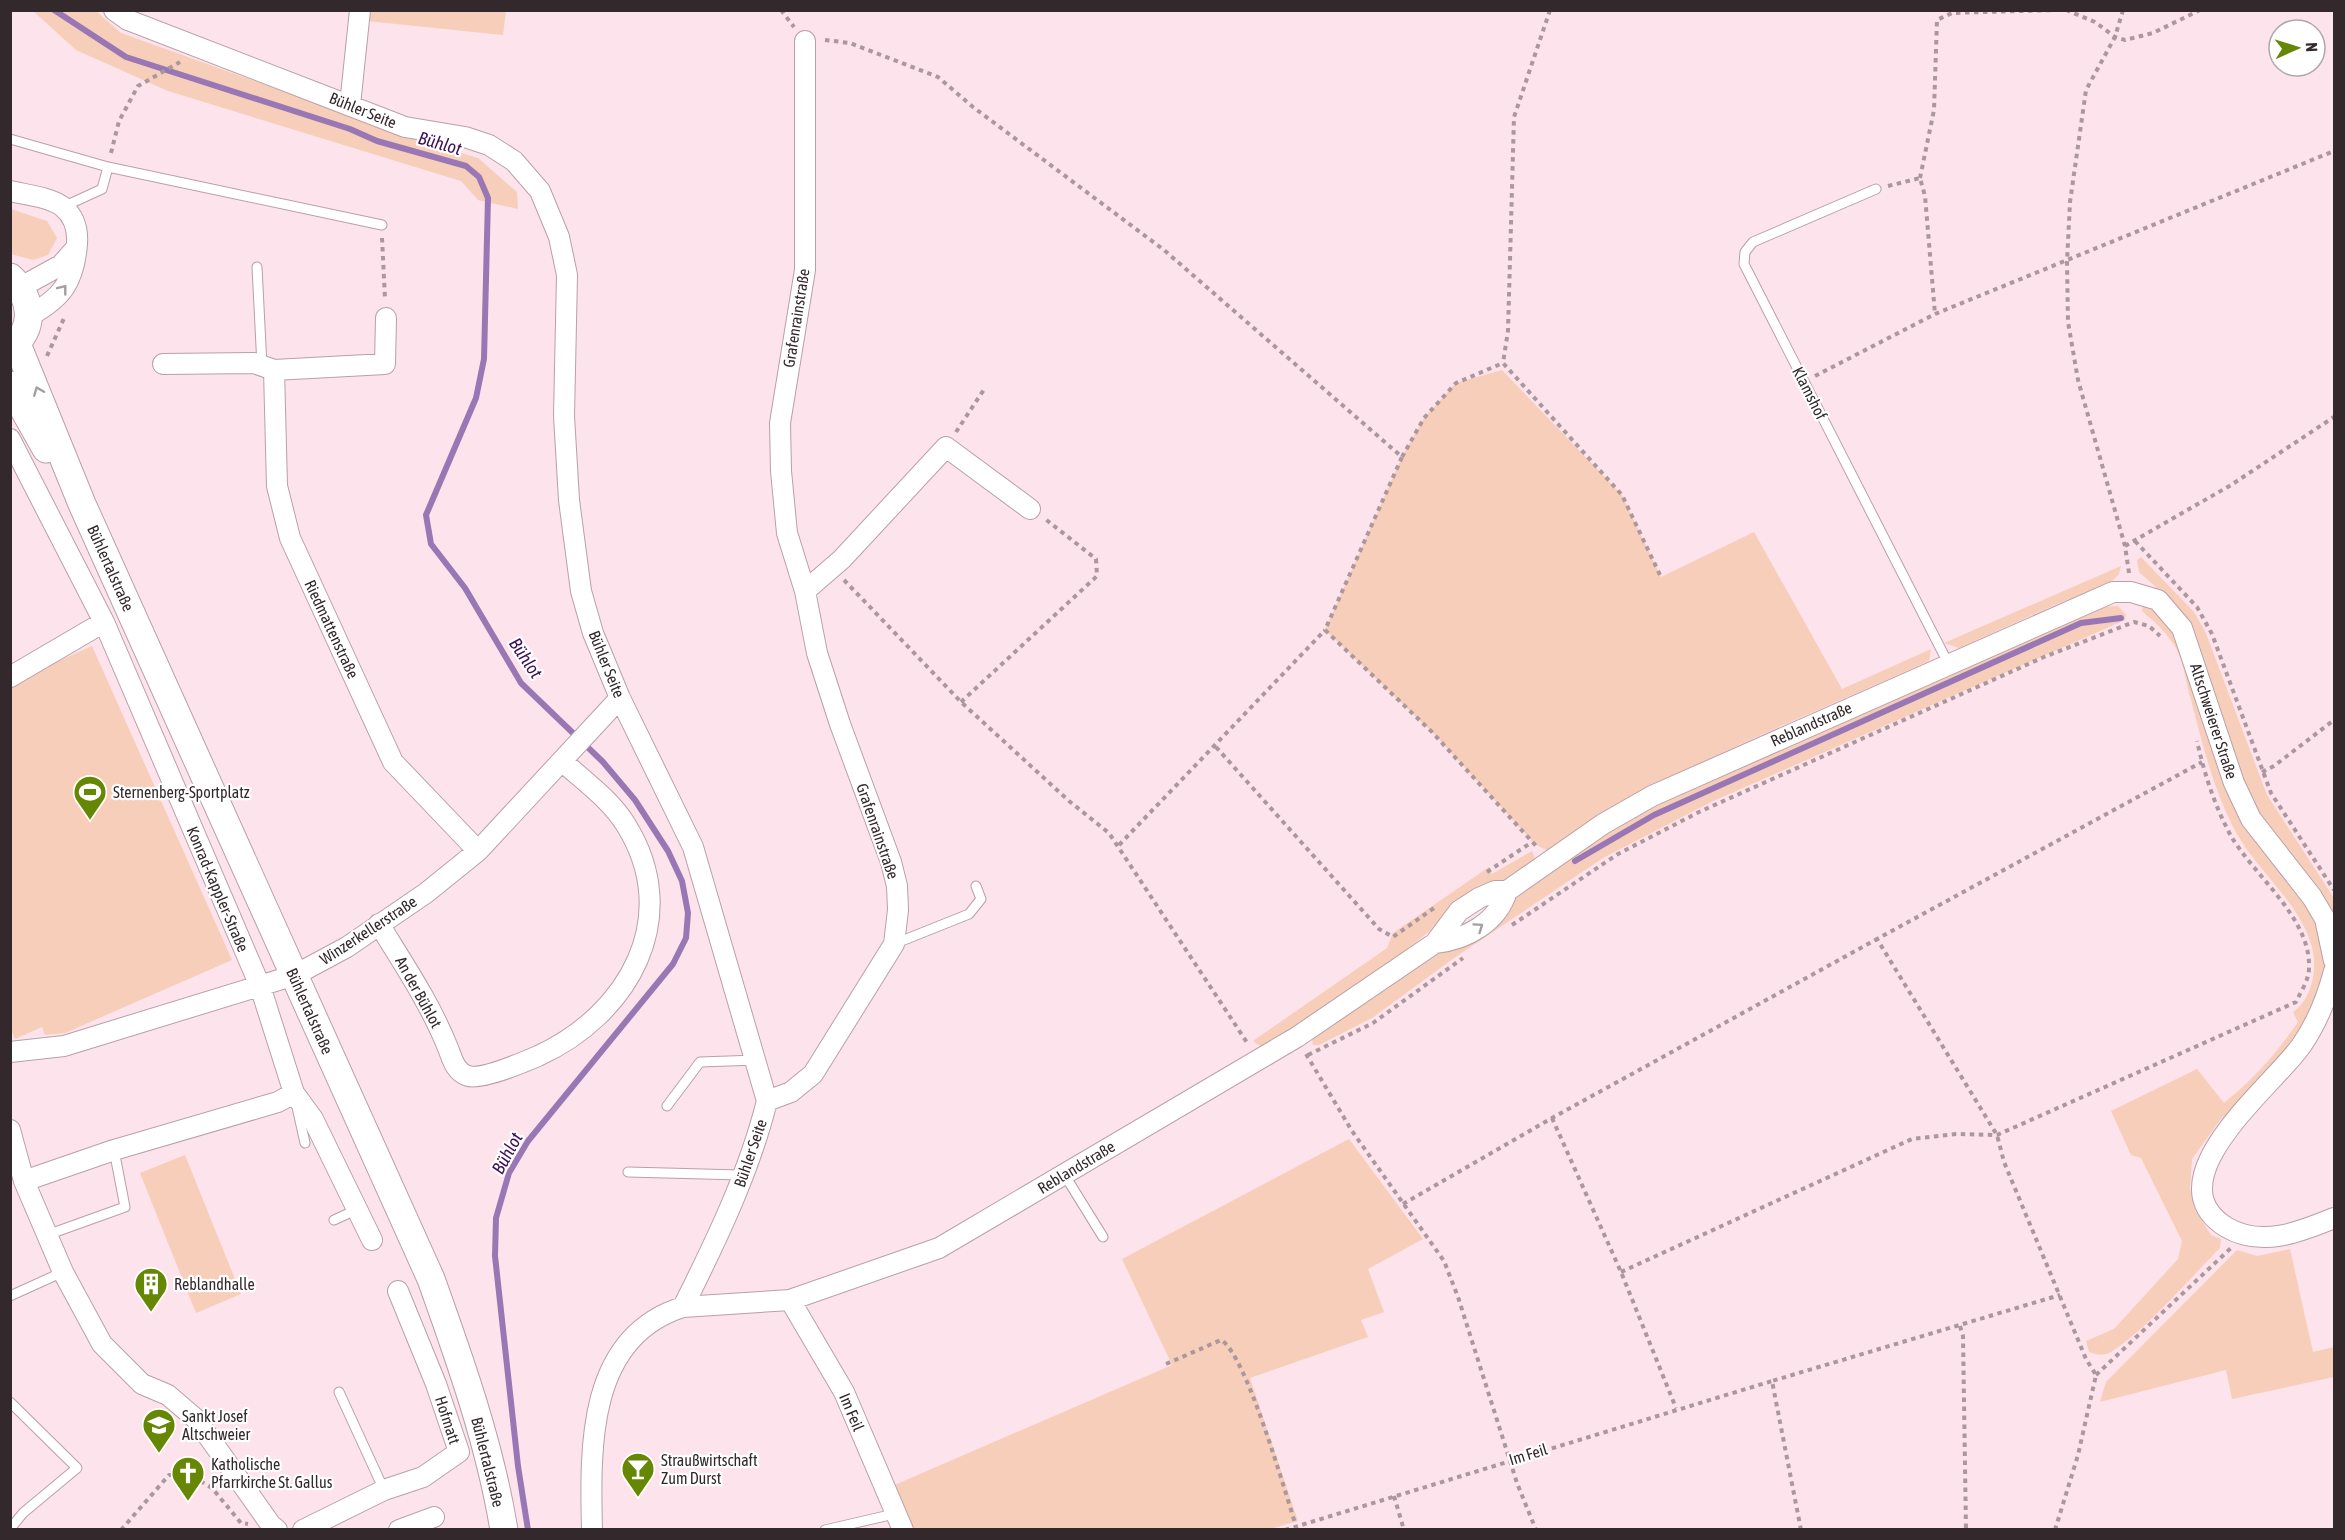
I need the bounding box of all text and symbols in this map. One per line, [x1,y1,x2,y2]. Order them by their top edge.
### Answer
north arrow [2267,18,2327,78]
text: N [2303,42,2321,52]
street label: Bühler Seite [327,88,399,132]
water label: Bühlot [416,127,465,159]
street label: Grafenrainstraße [779,267,813,369]
one-way arrow [55,285,66,296]
street label: Klamshof [1789,364,1831,423]
one-way arrow [33,386,45,397]
street label: Bühlertalstraße [84,522,138,614]
street label: Riedmattenstraße [301,577,363,681]
street label: Bühler Seite [585,628,629,700]
water label: Bühlot [505,634,547,683]
street label: Altschweierer Straße [2187,661,2241,781]
street label: Reblandstraße [1768,698,1854,750]
sports icon: Sternenberg-Sportplatz [72,774,108,821]
street label: Grafenrainstraße [853,781,903,881]
place label: Sternenberg-Sportplatz [113,783,250,802]
street label: Konrad-Kappler-Straße [183,824,253,955]
street label: Winzerkellerstraße [316,892,420,968]
one-way arrow [1472,923,1483,934]
street label: An der Bühlot [392,953,446,1031]
street label: Bühlertalstraße [283,965,337,1057]
street label: Bühler Seite [730,1117,770,1189]
water label: Bühlot [487,1128,527,1177]
street label: Reblandstraße [1034,1137,1118,1197]
building icon: Reblandhalle [133,1266,169,1313]
place label: Reblandhalle [174,1275,255,1293]
street label: Im Feil [836,1390,868,1434]
street label: Hofmatt [432,1394,464,1447]
school or university icon: Sankt Josef Altschweier [141,1407,177,1454]
place label: Sankt Josef Altschweier [182,1407,251,1443]
street label: Bühlertalstraße [468,1415,508,1509]
street label: Im Feil [1507,1439,1550,1468]
bar icon: Straußwirtschaft Zum Durst [620,1451,656,1498]
place label: Straußwirtschaft Zum Durst [661,1451,758,1487]
church icon: Katholische Pfarrkirche St. Gallus [170,1455,206,1502]
place label: Katholische Pfarrkirche St. Gallus [211,1455,333,1491]

